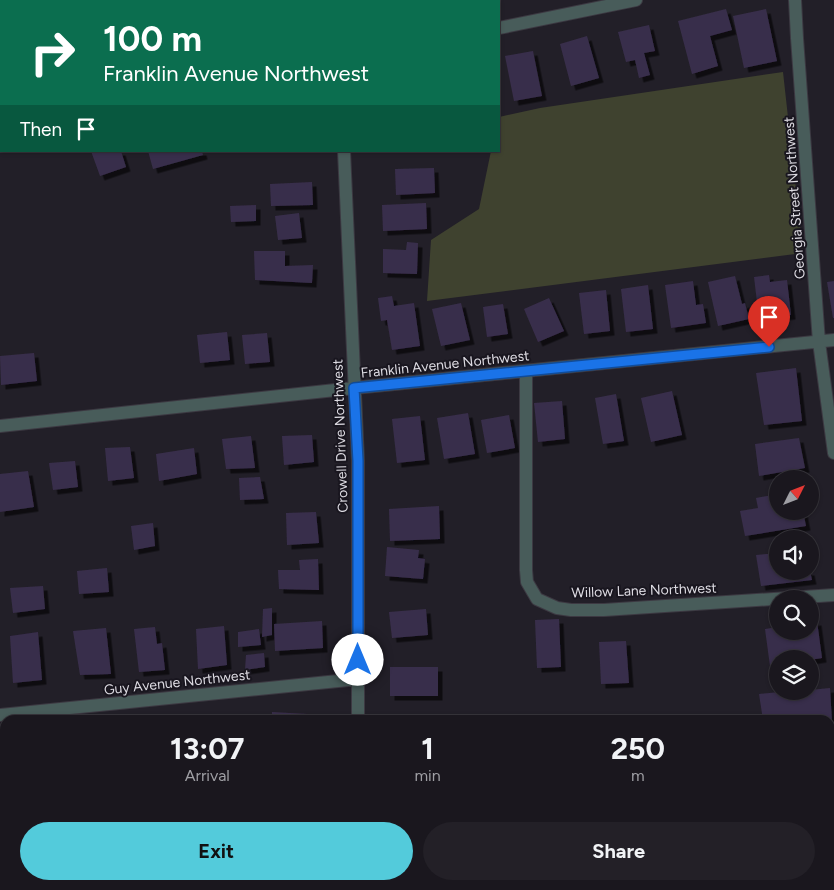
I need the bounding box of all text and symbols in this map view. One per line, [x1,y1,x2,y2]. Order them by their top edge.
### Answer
text: 100 m [103,18,202,60]
icon: right [20,20,85,85]
text: Franklin Avenue Northwest [103,60,369,87]
icon: arrive [72,115,100,143]
street label: Georgia Street Northwest [780,116,809,280]
text: Then [20,118,62,141]
pin [748,296,790,347]
icon: arrive [755,303,783,331]
street label: Franklin Avenue Northwest [360,347,530,382]
street label: Crowell Drive Northwest [329,359,352,513]
north arrow [769,470,819,520]
map controls [769,470,819,700]
button: sound [769,530,819,580]
street label: Willow Lane Northwest [571,579,717,602]
button: search [769,590,819,640]
position arrow [331,633,383,685]
button: layers [769,650,819,700]
street label: Guy Avenue Northwest [103,666,251,699]
text: 13:07 [170,730,244,767]
text: 1 [421,730,434,767]
text: 250 [611,730,665,767]
text: Arrival [185,766,230,785]
text: min [414,766,441,785]
text: m [631,766,645,785]
button: Exit [20,822,413,880]
button: Share [423,822,815,880]

